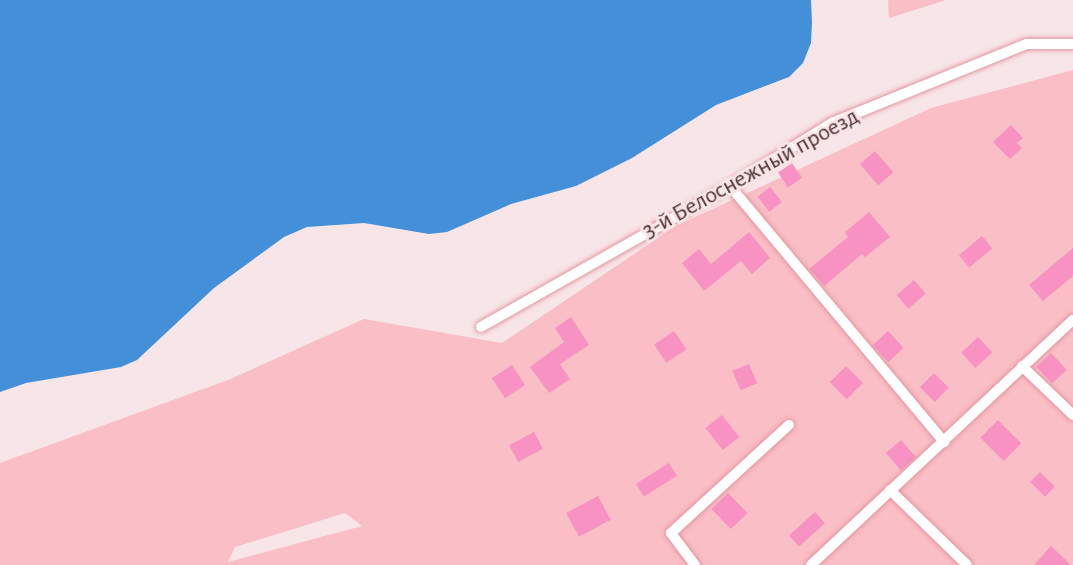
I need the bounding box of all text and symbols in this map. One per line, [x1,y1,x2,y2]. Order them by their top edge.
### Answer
street label: 3-й Белоснежный проезд [638,102,864,246]

